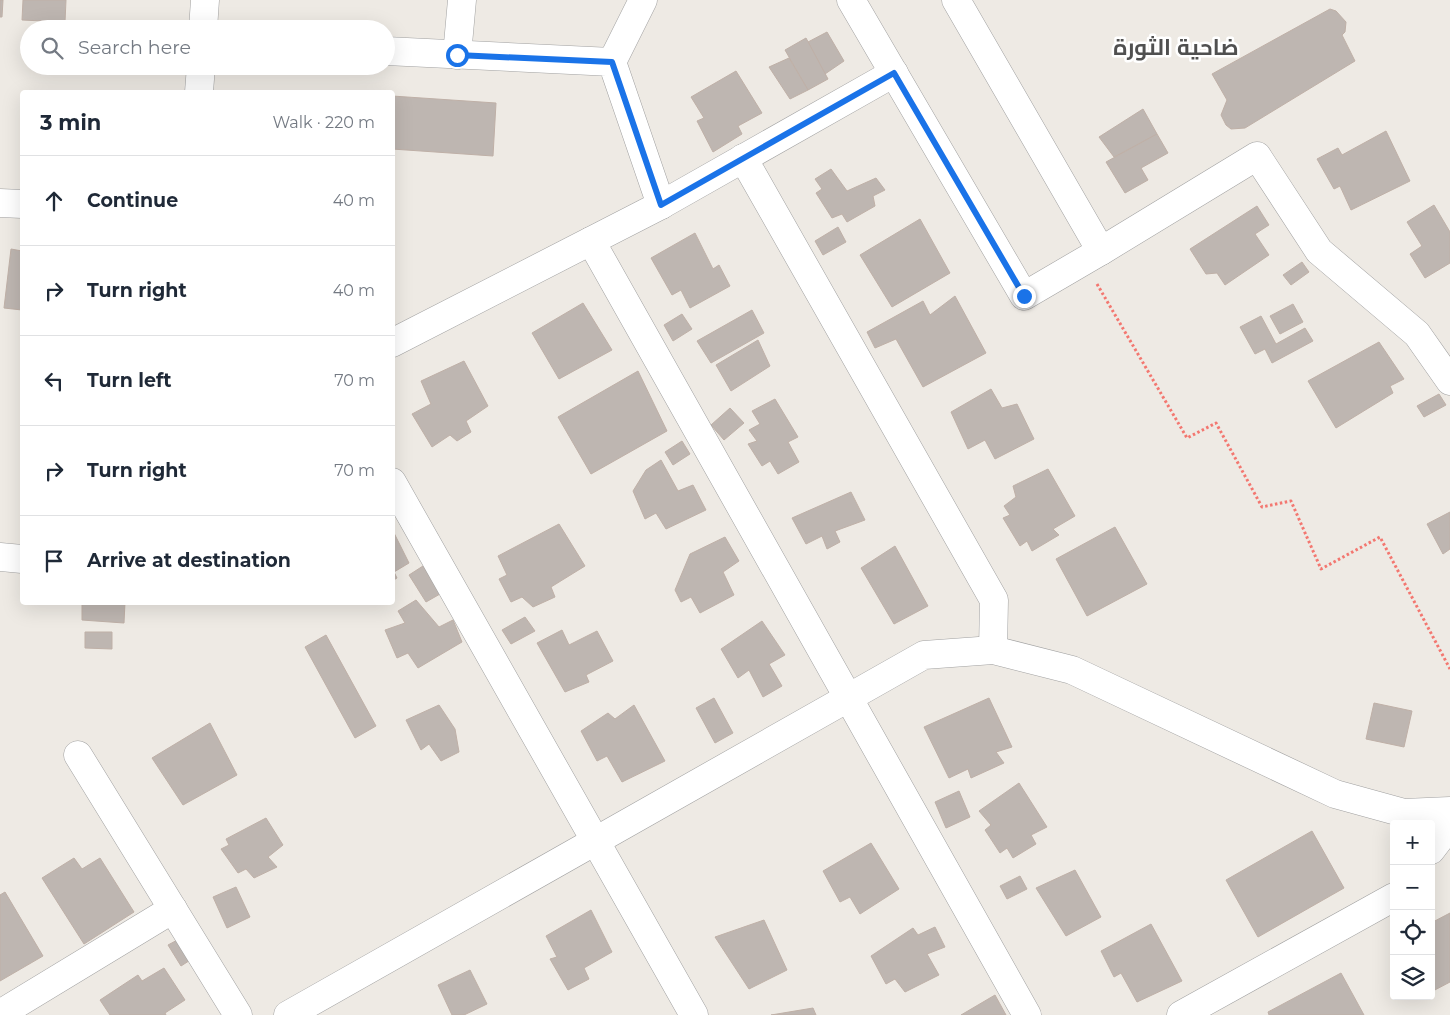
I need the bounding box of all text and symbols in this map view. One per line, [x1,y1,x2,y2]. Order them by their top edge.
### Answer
search box [20,20,395,75]
icon: search [38,34,66,62]
district label: ضاحية الثورة [1113,34,1239,61]
text: Search here [78,36,191,59]
route start [446,44,469,67]
text: 3 min [40,110,101,135]
text: Walk · 220 m [272,113,375,132]
icon: ahead [40,187,68,215]
text: Continue [87,189,178,212]
text: 40 m [333,191,375,210]
icon: right [40,277,68,305]
text: Turn right [87,279,187,302]
text: 40 m [333,281,375,300]
route end [1013,285,1036,308]
icon: left [40,367,68,395]
text: Turn left [87,369,172,392]
text: 70 m [334,371,375,390]
icon: right [40,457,68,485]
text: Turn right [87,459,187,482]
text: 70 m [334,461,375,480]
icon: arrive [40,547,68,575]
text: Arrive at destination [87,549,291,572]
map controls [1390,820,1435,1000]
button: + [1390,820,1435,865]
button: − [1390,865,1435,910]
button: locate [1390,910,1435,955]
button: layers [1390,955,1435,1000]

